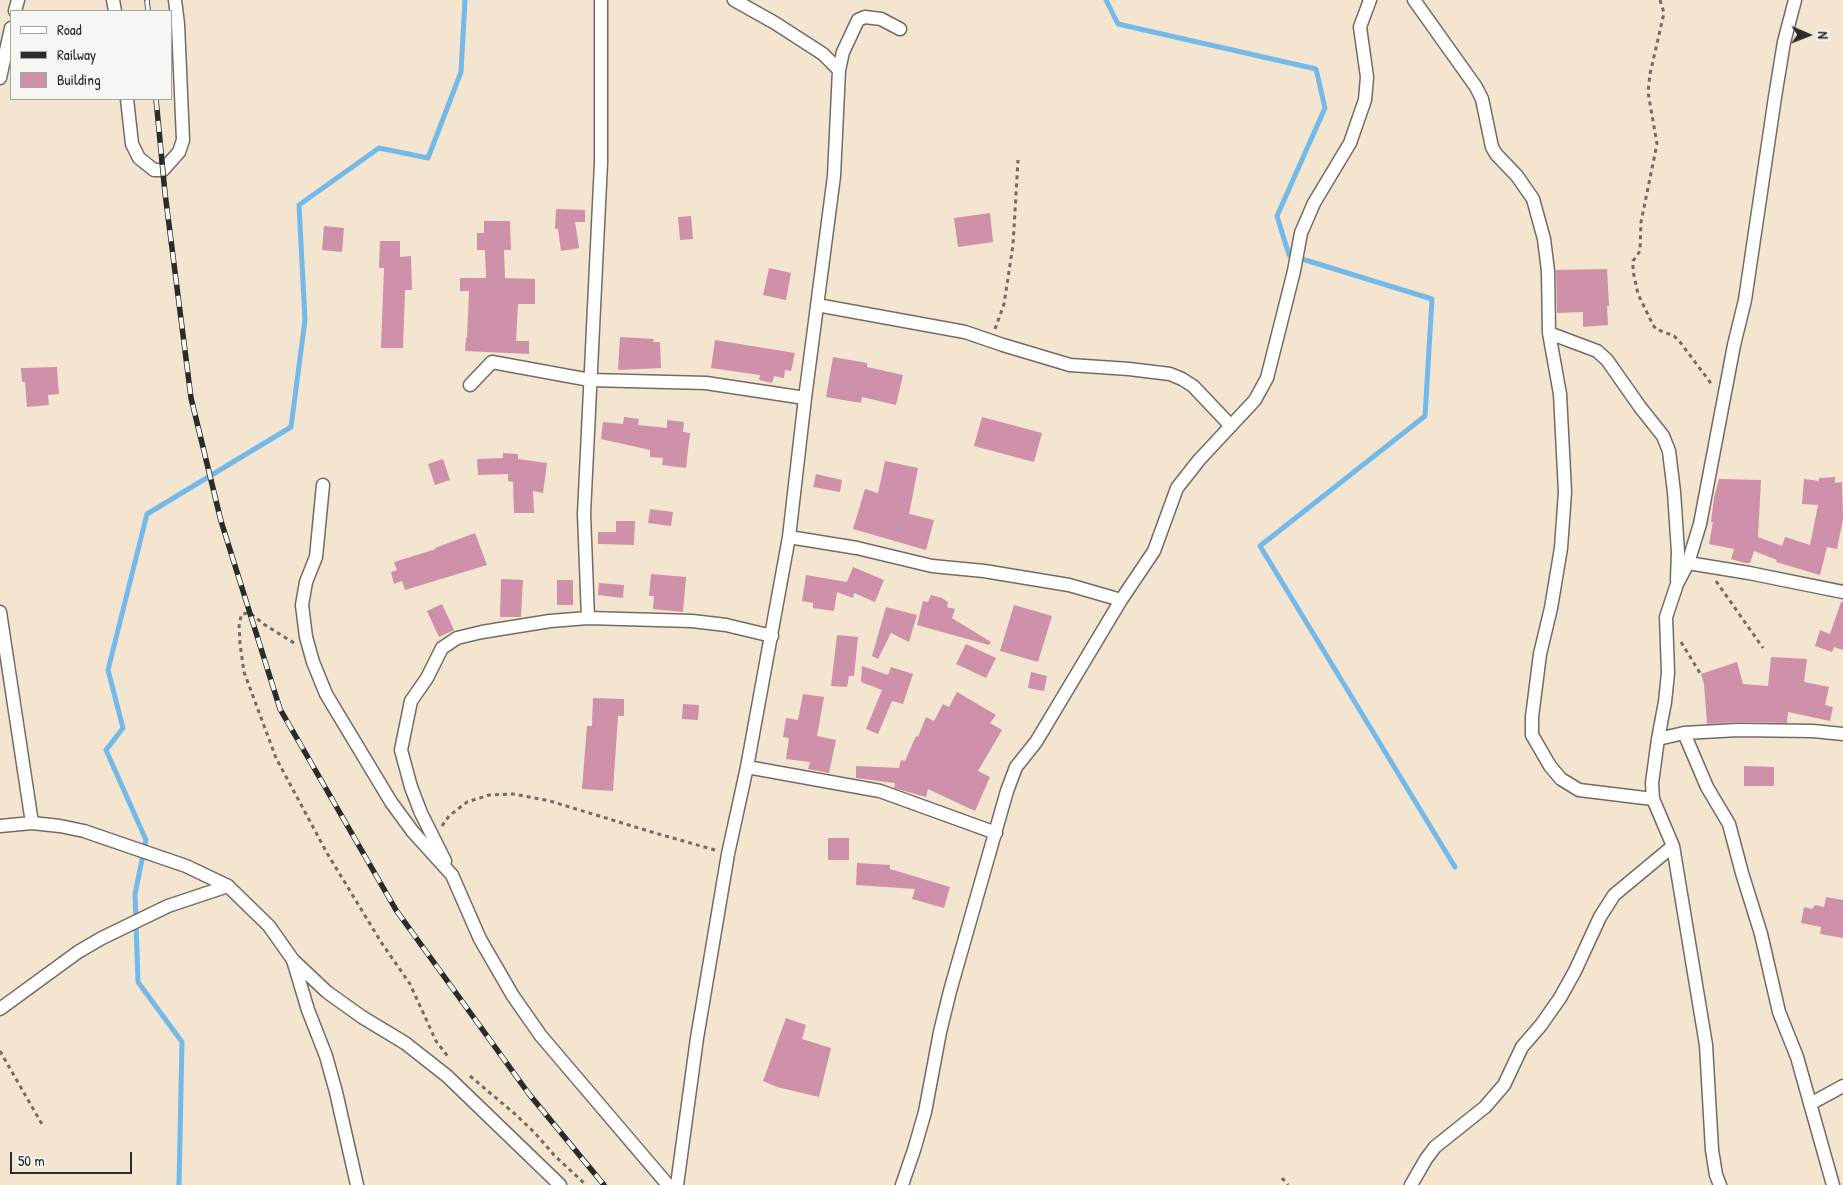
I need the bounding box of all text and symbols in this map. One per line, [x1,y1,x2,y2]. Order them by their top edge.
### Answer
legend [10,10,172,100]
north arrow [1783,10,1833,60]
text: Road [57,19,82,40]
text: N [1814,31,1833,39]
text: Railway [57,44,96,65]
text: Building [57,69,101,90]
scale bar [12,1142,135,1174]
text: 50 m [18,1150,45,1171]

